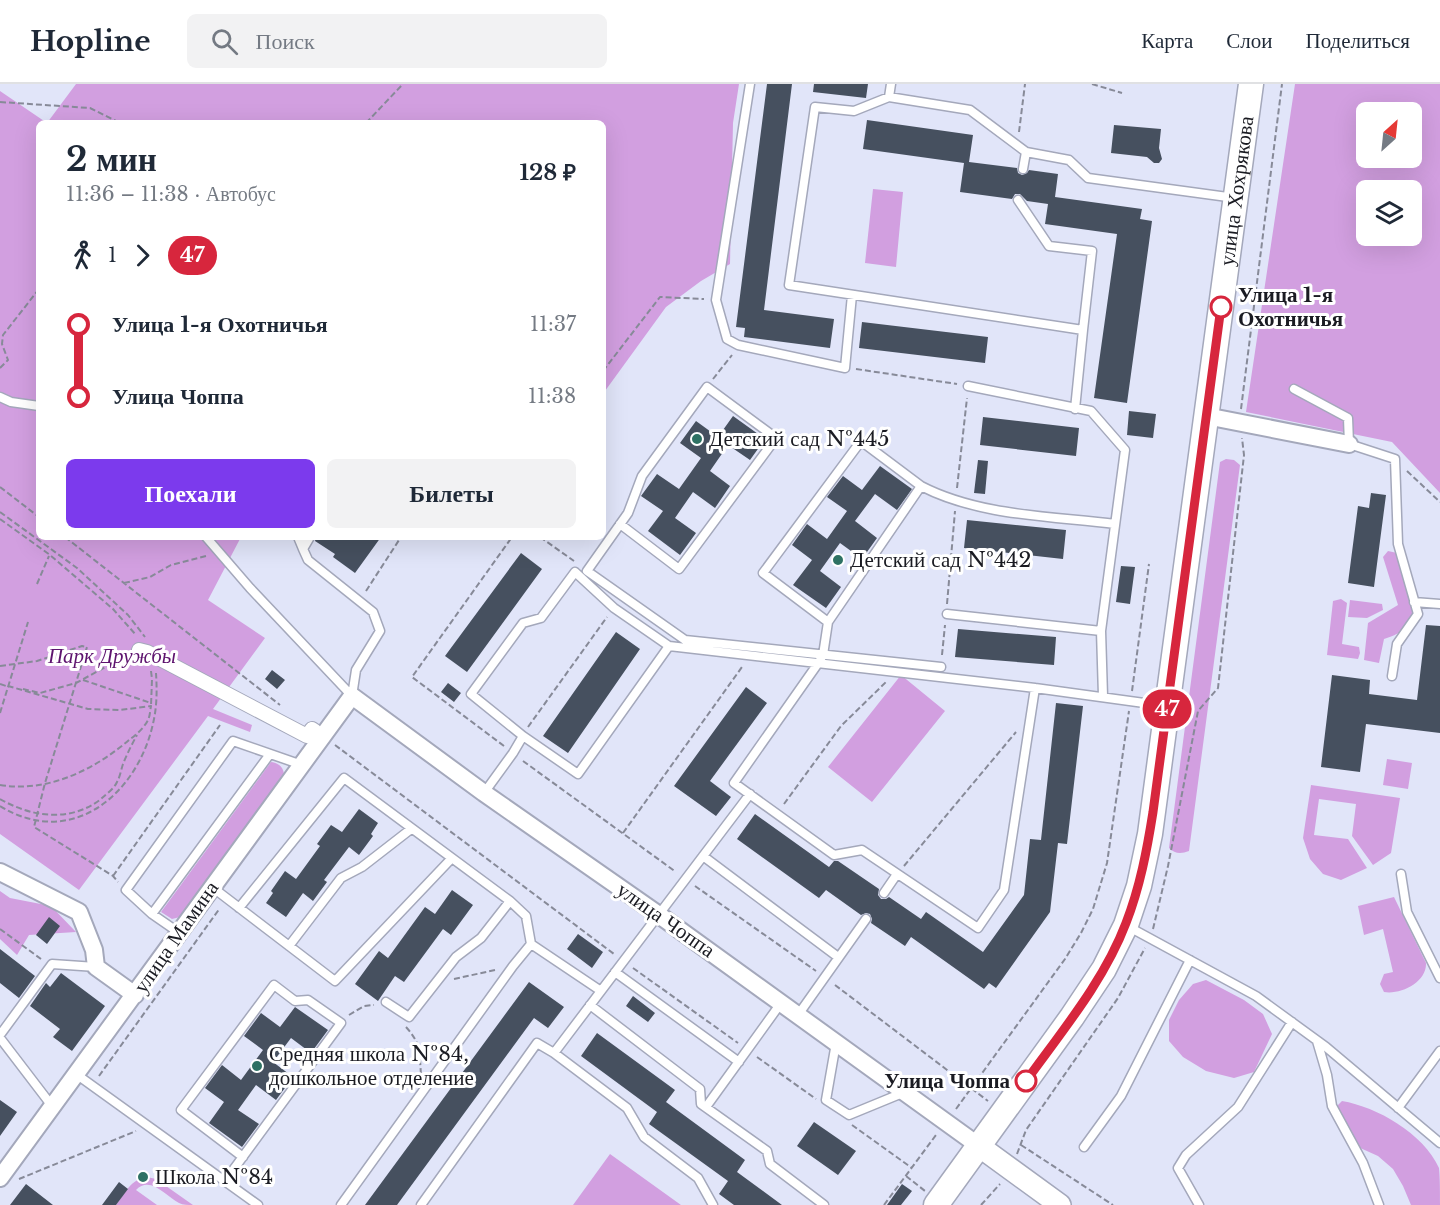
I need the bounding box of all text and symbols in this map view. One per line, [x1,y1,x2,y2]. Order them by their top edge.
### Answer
search box [187,14,607,68]
text: Hopline [30,24,151,59]
icon: search [208,25,241,58]
text: Поиск [256,28,315,55]
text: Карта [1141,28,1193,54]
text: Слои [1226,28,1272,54]
text: Поделиться [1305,28,1410,54]
north arrow [1356,102,1422,168]
map controls [1356,102,1422,246]
street label: улица Хохрякова [1214,114,1260,268]
text: 2 мин [66,139,157,180]
text: 128 ₽ [519,159,576,186]
button: layers [1356,180,1422,246]
text: 11:36 – 11:38 · Автобус [66,182,276,206]
icon: walk [66,239,99,272]
icon: forward [126,239,159,272]
text: 47 [180,242,205,268]
text: 1 [108,243,117,267]
place label: Улица 1-я Охотничья [1238,282,1343,332]
marker: Улица 1-я Охотничья [1210,296,1232,318]
text: Улица 1-я Охотничья [112,311,328,338]
text: 11:37 [530,312,576,336]
text: Улица Чоппа [112,383,244,410]
text: 11:38 [528,384,576,408]
place label: Детский сад №445 [709,426,889,452]
marker: Детский сад №445 [690,432,704,446]
button: Поехали [66,459,315,528]
button: Билеты [327,459,576,528]
place label: Детский сад №442 [850,547,1031,573]
marker: Детский сад №442 [831,553,845,567]
park label: Парк Дружбы [47,643,176,669]
line badge: 47 [1140,690,1194,728]
text: 47 [1155,696,1179,722]
street label: улица Мамина [128,875,225,998]
street label: улица Чоппа [612,877,721,964]
place label: Средняя школа №84, дошкольное отделение [269,1041,474,1091]
marker: Средняя школа №84, дошкольное отделение [250,1059,264,1073]
place label: Улица Чоппа [884,1068,1010,1094]
marker: Улица Чоппа [1015,1070,1037,1092]
place label: Школа №84 [155,1164,273,1190]
marker: Школа №84 [136,1170,150,1184]

